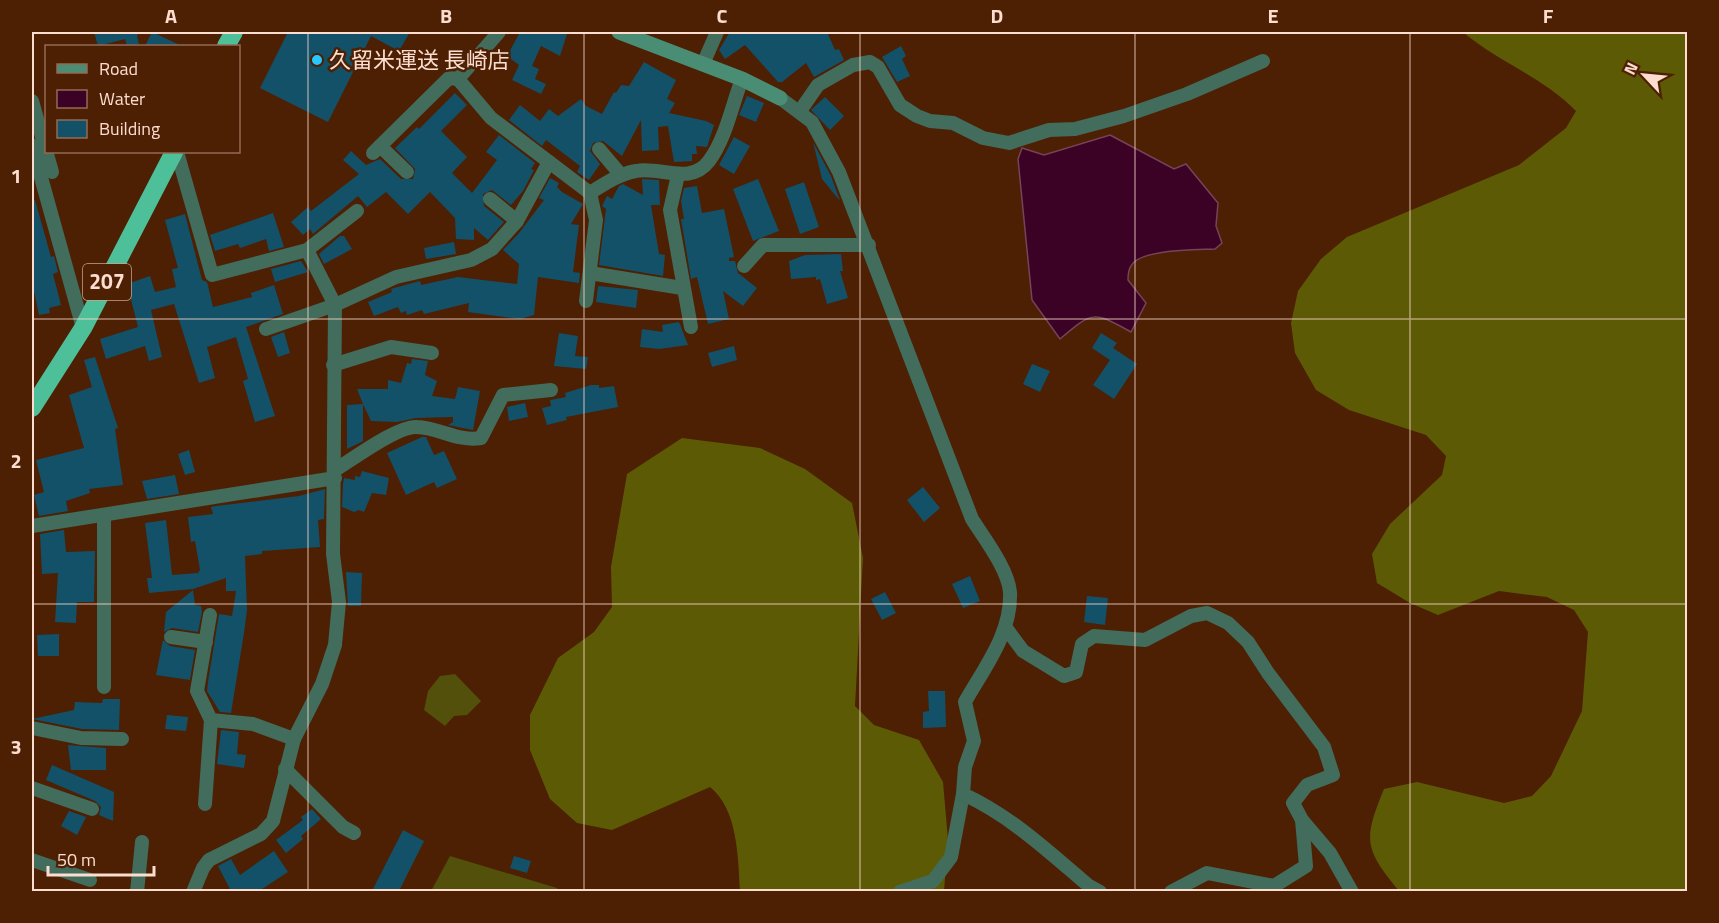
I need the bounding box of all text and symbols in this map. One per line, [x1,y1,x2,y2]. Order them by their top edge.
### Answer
text: A [165,0,177,31]
text: B [440,0,452,31]
text: C [717,0,728,31]
text: D [991,0,1003,31]
text: E [1267,0,1279,31]
text: F [1543,0,1554,31]
place label: 久留米運送 長崎店 [329,43,510,77]
legend [45,45,240,153]
north arrow [1614,45,1674,105]
marker: 久留米運送 長崎店 [310,53,324,67]
text: Road [99,55,138,82]
text: N [1617,58,1644,79]
text: Water [99,85,145,112]
text: Building [99,115,160,142]
text: 1 [10,160,22,191]
road number: 207 [83,264,131,300]
text: 2 [10,445,22,476]
text: 3 [10,731,22,762]
scale bar [48,839,154,877]
text: 50 m [57,846,96,873]

